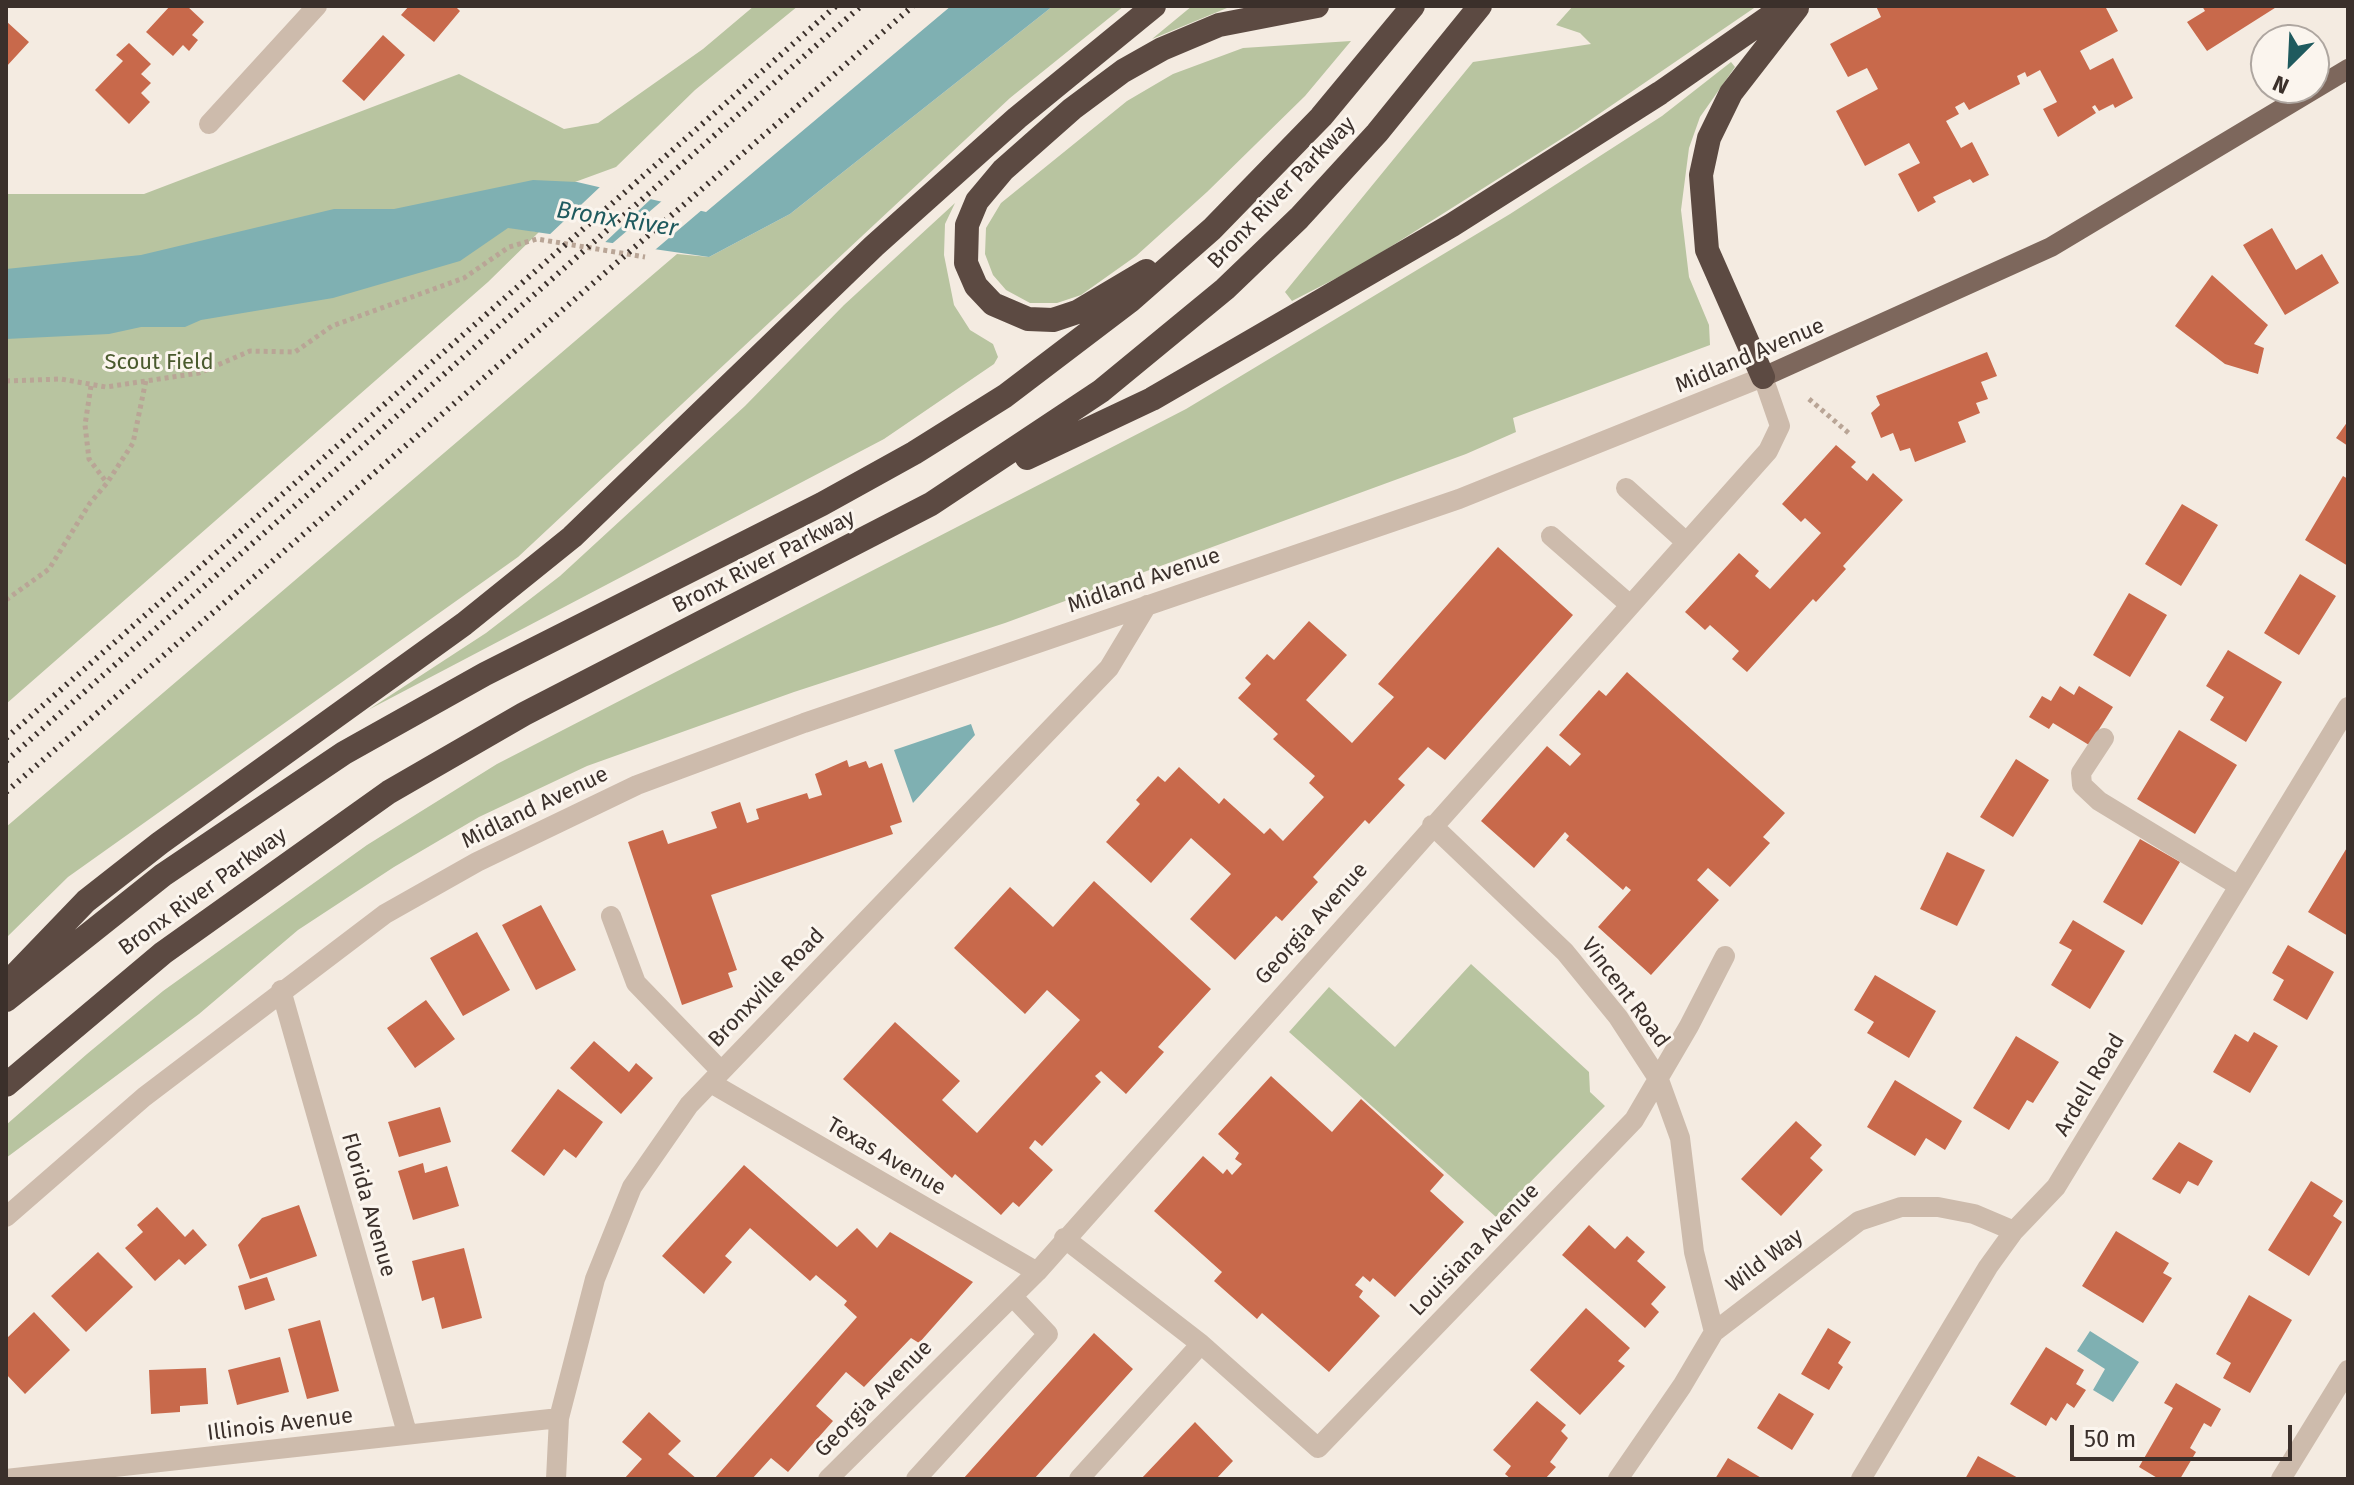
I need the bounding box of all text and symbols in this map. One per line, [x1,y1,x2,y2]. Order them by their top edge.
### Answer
north arrow [2250,24,2330,104]
text: N [2269,69,2293,100]
street label: Bronx River Parkway [1203,111,1361,275]
water label: Bronx River [554,196,680,244]
street label: Midland Avenue [1671,313,1829,399]
park label: Scout Field [104,350,214,376]
street label: Bronx River Parkway [668,505,860,619]
street label: Midland Avenue [1064,543,1224,619]
street label: Midland Avenue [457,761,613,855]
street label: Bronx River Parkway [114,822,292,962]
street label: Georgia Avenue [1250,857,1374,991]
street label: Bronxville Road [703,923,831,1053]
street label: Vincent Road [1575,933,1675,1053]
street label: Ardell Road [2049,1029,2131,1141]
street label: Texas Avenue [822,1112,950,1202]
street label: Florida Avenue [335,1130,401,1280]
street label: Louisiana Avenue [1405,1178,1545,1322]
street label: Wild Way [1721,1223,1809,1299]
street label: Georgia Avenue [810,1335,938,1463]
street label: Illinois Avenue [206,1403,354,1447]
scale bar [2074,1409,2296,1459]
text: 50 m [2084,1425,2136,1453]

